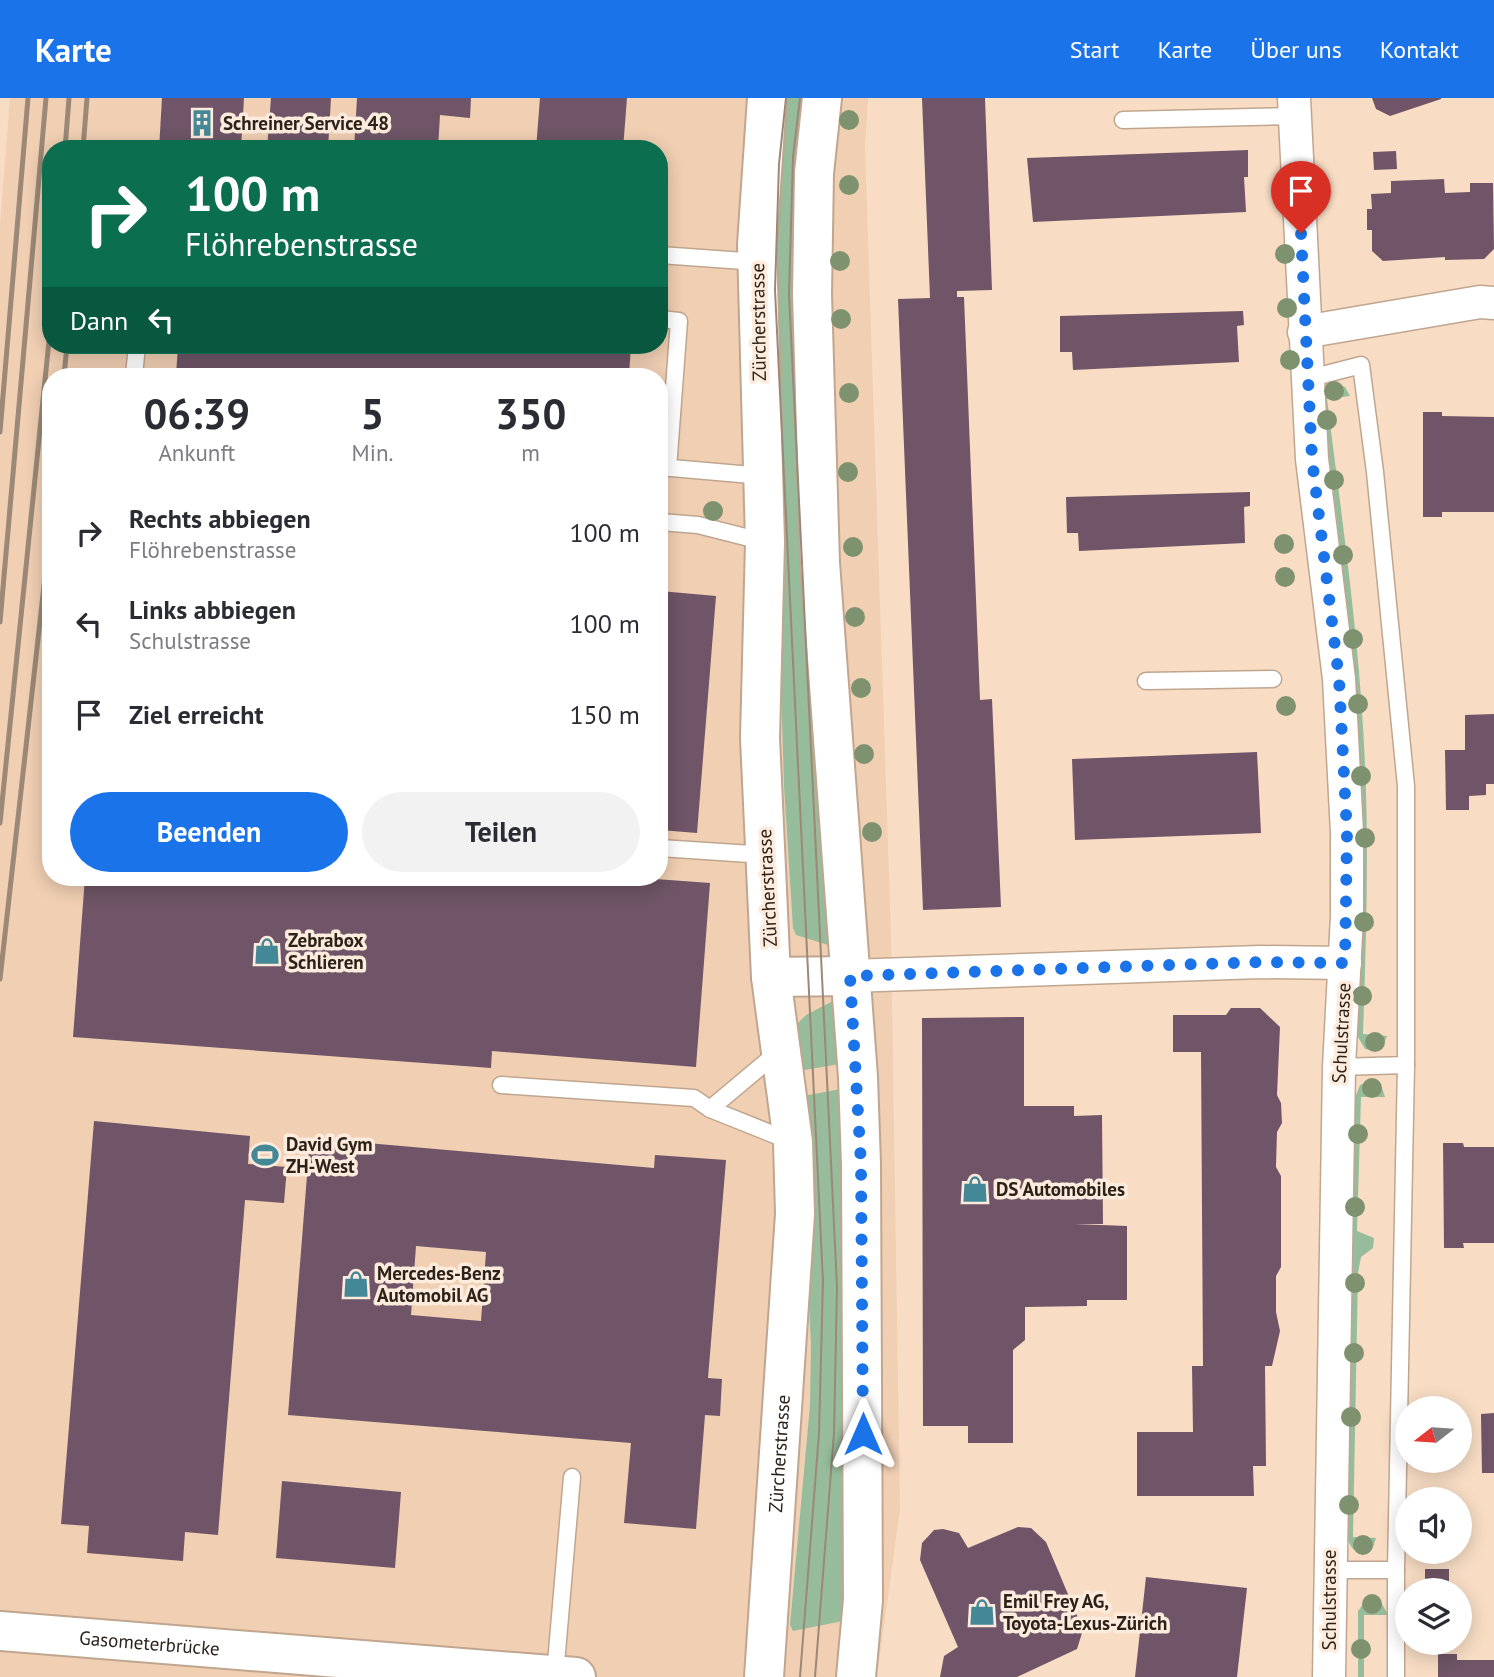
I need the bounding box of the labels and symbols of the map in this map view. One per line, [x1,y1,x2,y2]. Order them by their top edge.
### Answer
building icon: Schreiner Service 48 [187,108,217,138]
place label: Schreiner Service 48 [223,111,389,135]
pin [1271,161,1331,233]
street label: Zürcherstrasse [745,263,771,381]
street label: Zürcherstrasse [752,828,782,948]
place label: Zebrabox Schlieren [288,928,364,974]
shop icon: Zebrabox Schlieren [252,936,282,966]
street label: Schulstrasse [1326,982,1356,1084]
place label: David Gym ZH-West [286,1132,373,1178]
sports icon: David Gym ZH-West [250,1140,280,1170]
shop icon: DS Automobiles [960,1174,990,1204]
place label: DS Automobiles [996,1177,1125,1201]
place label: Mercedes-Benz Automobil AG [377,1261,501,1307]
shop icon: Mercedes-Benz Automobil AG [341,1269,371,1299]
street label: Zürcherstrasse [763,1394,795,1513]
north arrow [1395,1396,1472,1474]
position arrow [826,1397,900,1471]
street label: Schulstrasse [1317,1550,1341,1650]
place label: Emil Frey AG, Toyota-Lexus-Zürich [1003,1589,1167,1635]
shop icon: Emil Frey AG, Toyota-Lexus-Zürich [967,1597,997,1627]
street label: Gasometerbrücke [78,1625,221,1661]

